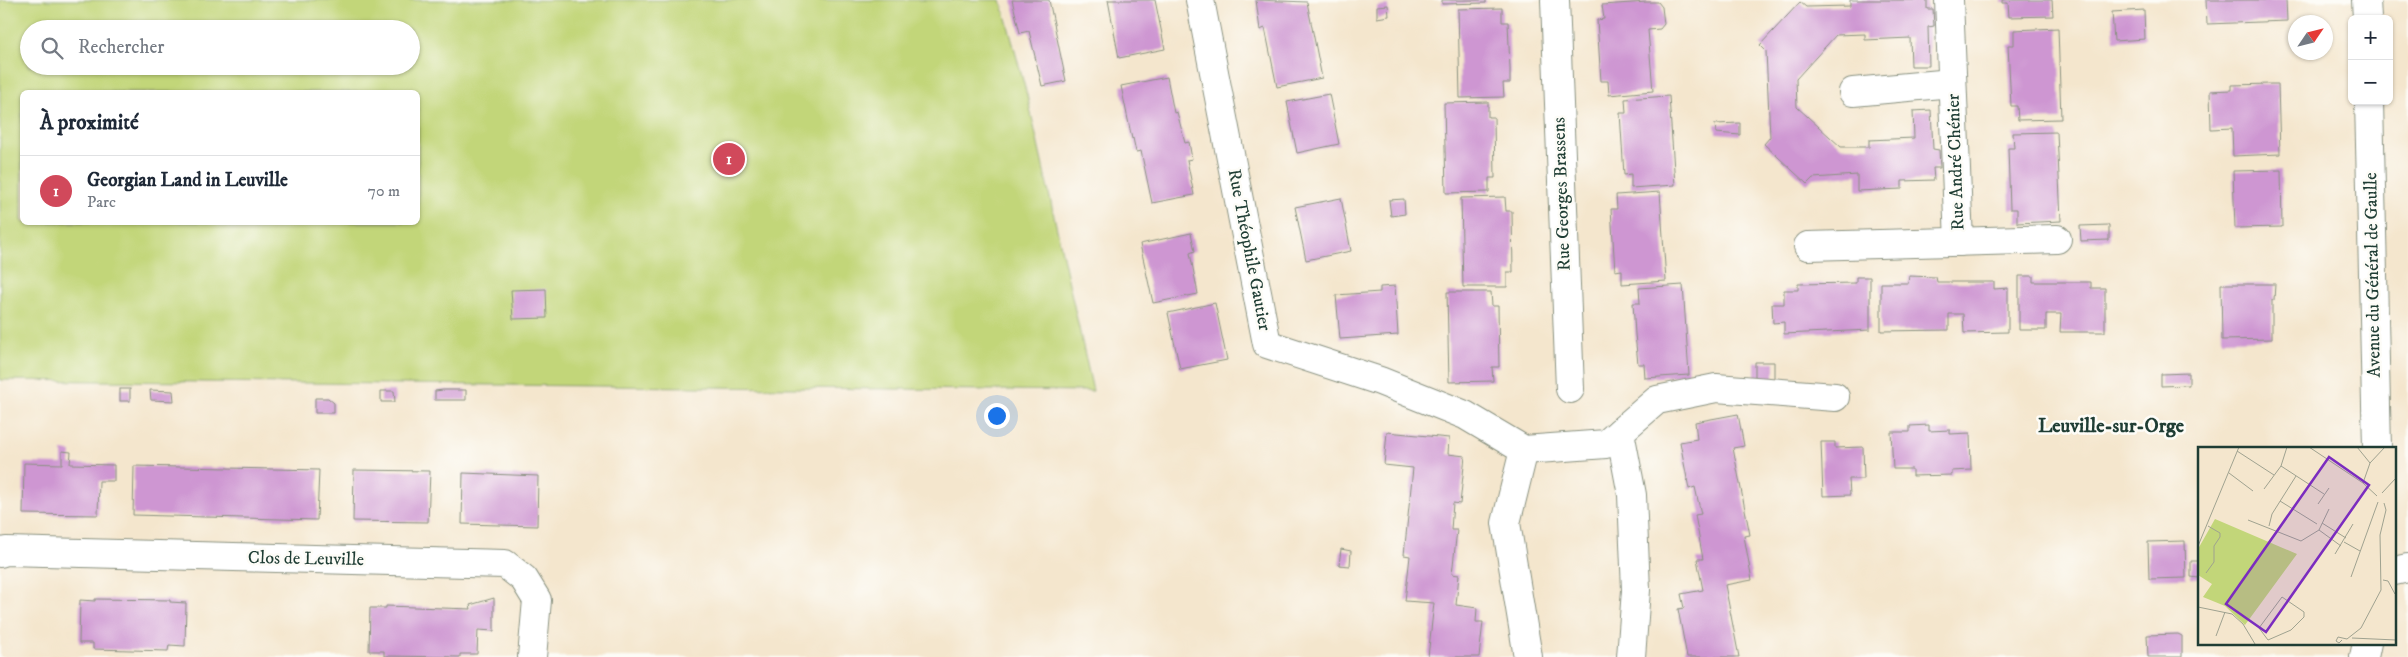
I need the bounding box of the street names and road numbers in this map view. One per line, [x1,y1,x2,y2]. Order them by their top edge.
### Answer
street label: Rue André Chénier [1943,93,1969,231]
street label: Rue Georges Brassens [1548,117,1576,271]
street label: Rue Théophile Gautier [1223,167,1276,333]
street label: Avenue du Général de Gaulle [2360,172,2386,378]
street label: Clos de Leuville [248,547,364,571]

